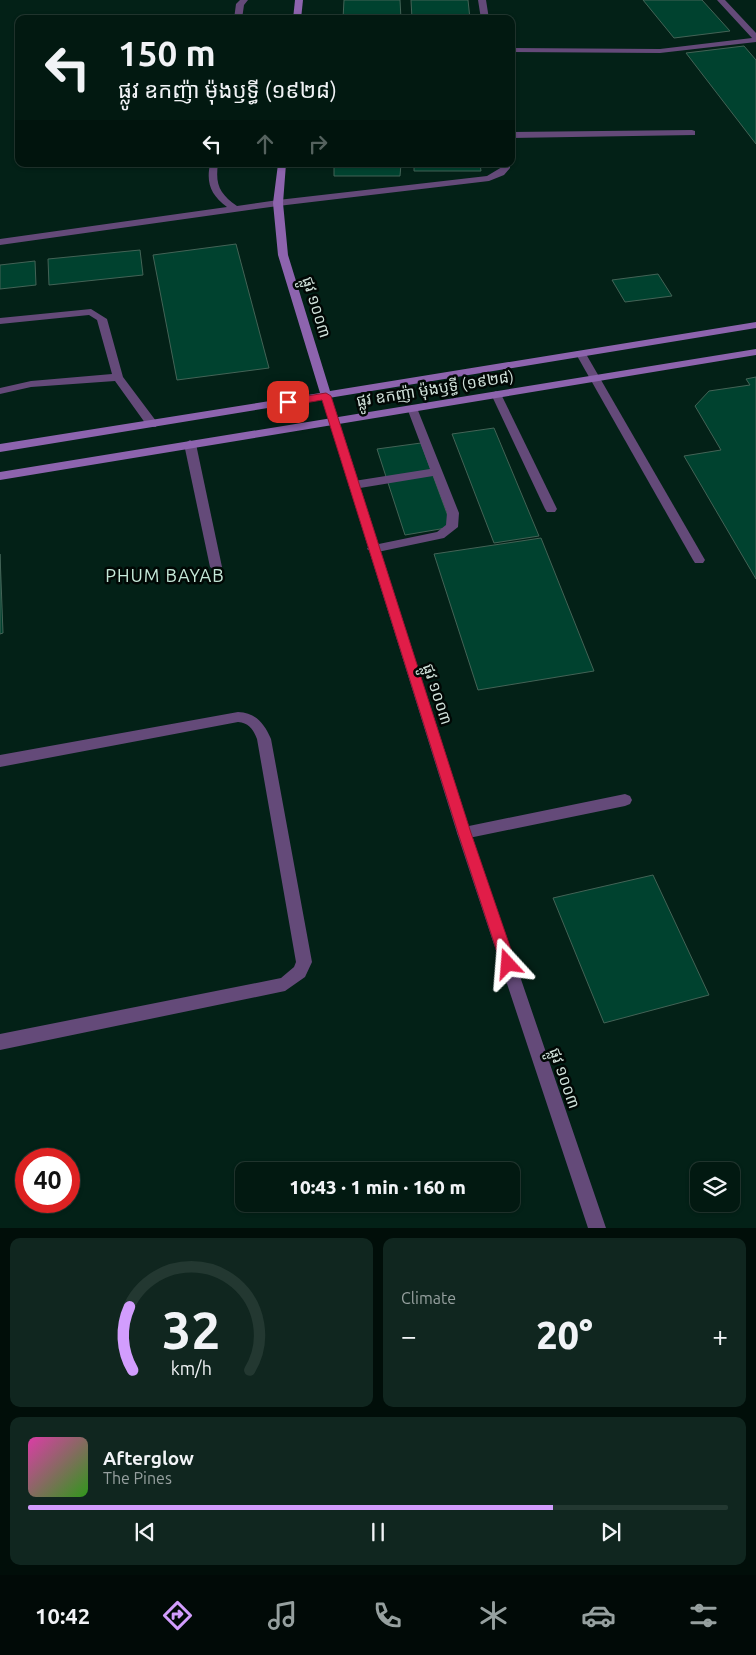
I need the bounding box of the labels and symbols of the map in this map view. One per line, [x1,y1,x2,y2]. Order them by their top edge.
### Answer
street label: ផ្លូវ ១០០៣ [294,274,335,342]
street label: ផ្លូវ ឧកញ៉ា ម៉ុងឫទ្ធី (១៩២៨) [355,366,516,415]
pin [267,381,309,423]
district label: PHUM BAYAB [105,565,225,585]
street label: ផ្លូវ ១០០៣ [414,661,456,729]
position arrow [481,937,533,989]
street label: ផ្លូវ ១០០៣ [541,1045,584,1113]
speed limit sign: 40 [15,1148,80,1213]

